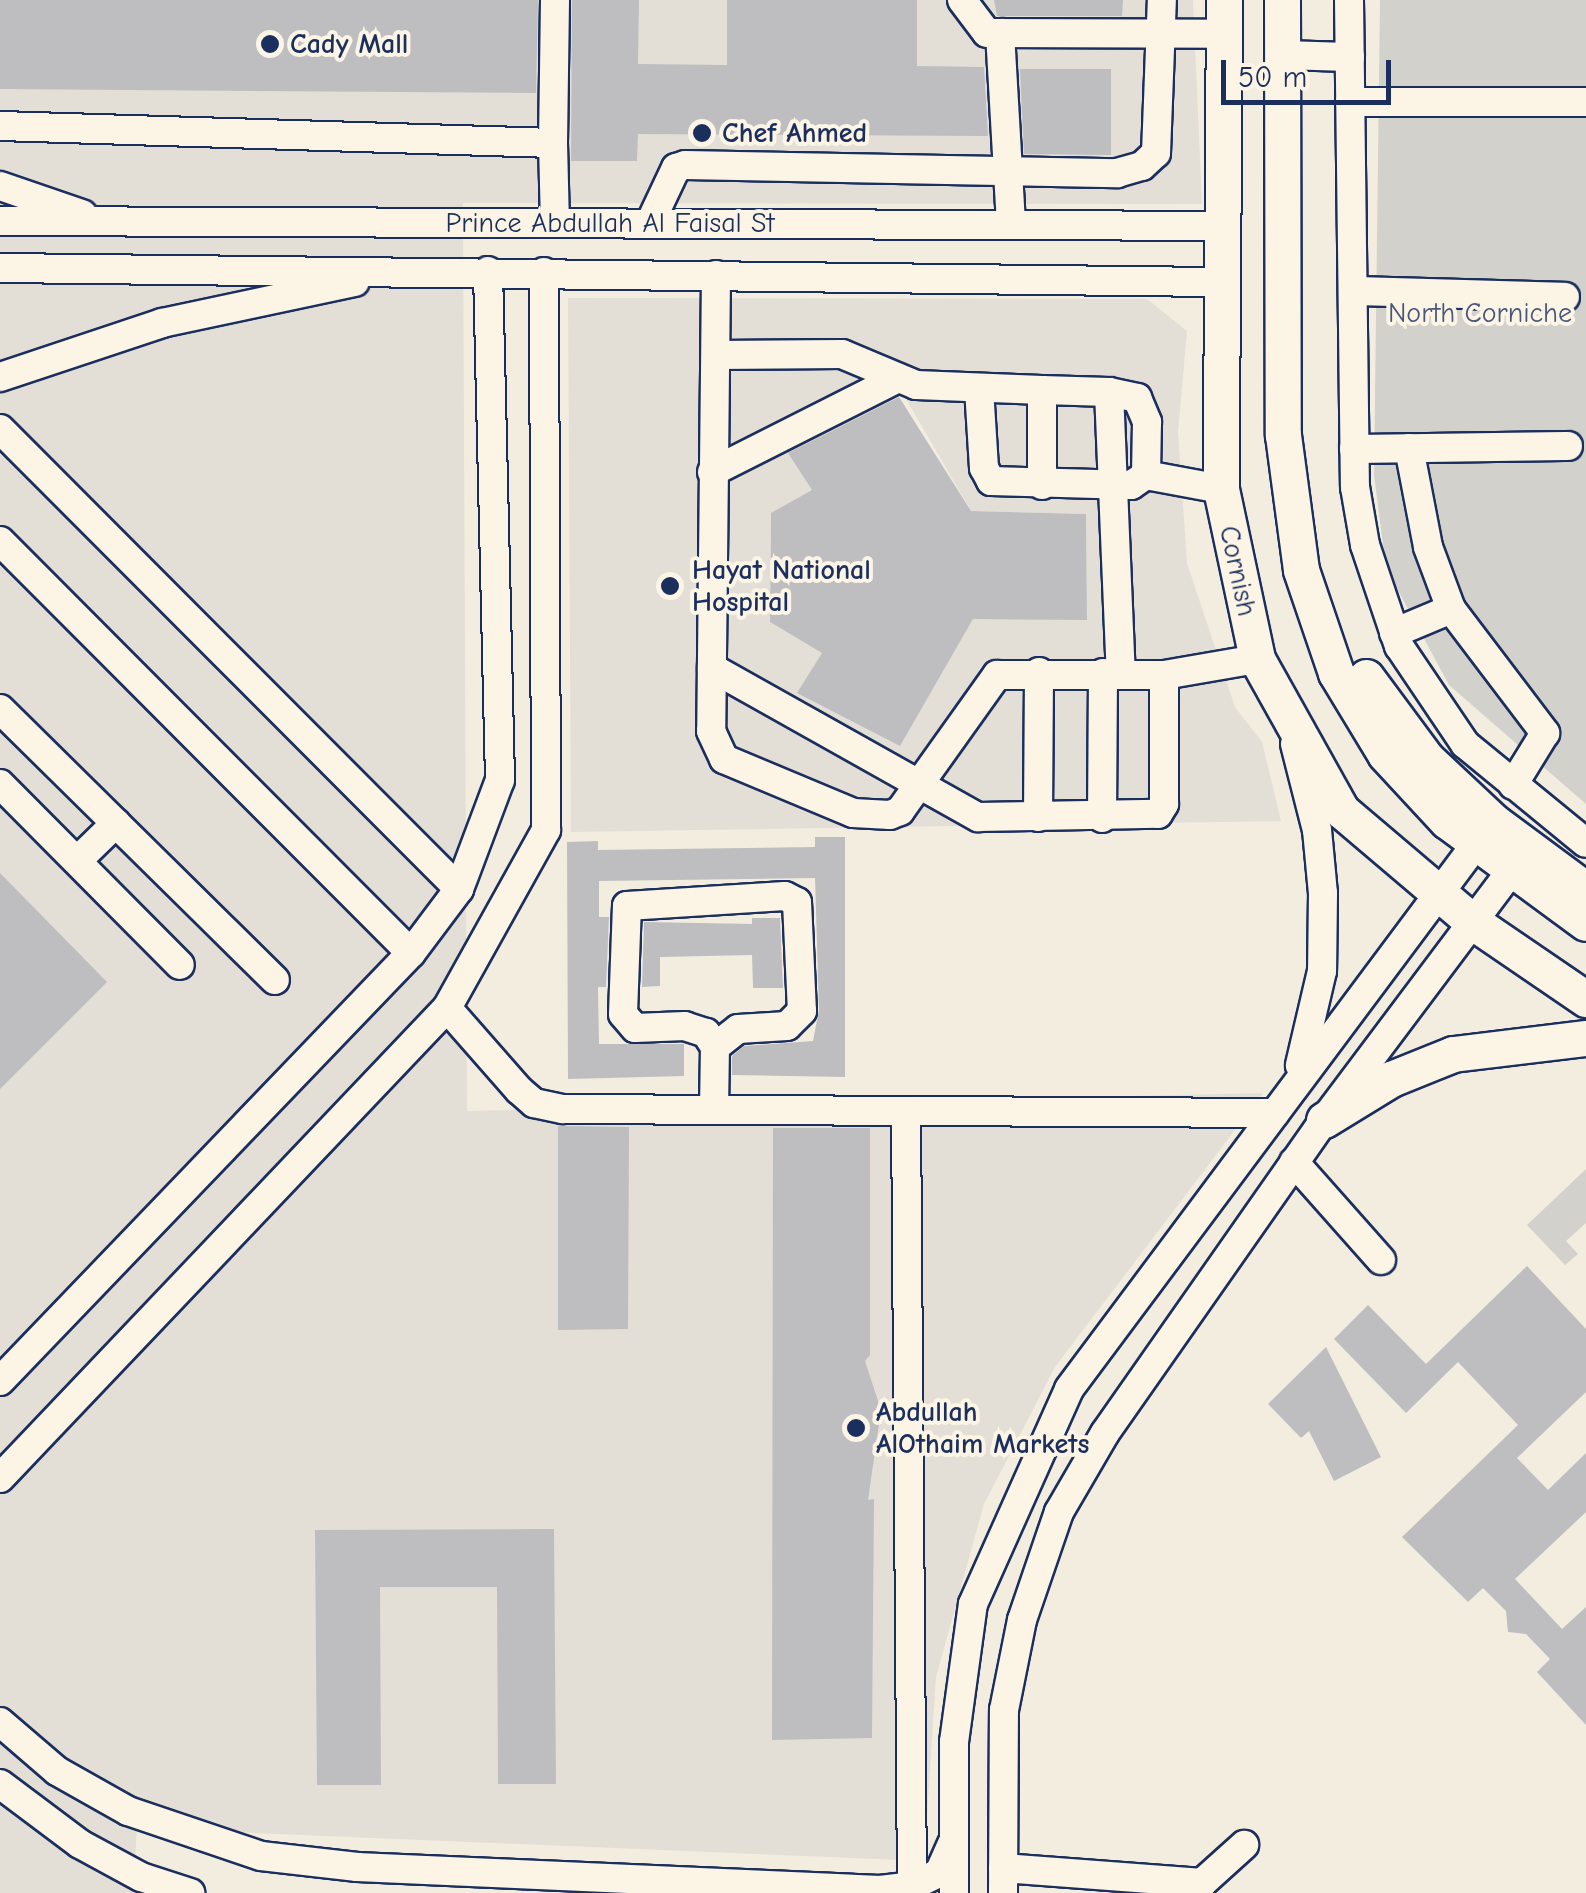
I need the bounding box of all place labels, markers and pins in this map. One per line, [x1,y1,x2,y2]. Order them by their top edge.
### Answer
place label: Cady Mall [290,27,408,61]
marker: Cady Mall [259,33,281,55]
place label: Chef Ahmed [722,116,867,150]
marker: Chef Ahmed [691,122,713,144]
place label: Hayat National Hospital [692,553,871,619]
marker: Hayat National Hospital [657,573,683,599]
place label: Abdullah AlOthaim Markets [876,1395,1089,1461]
marker: Abdullah AlOthaim Markets [845,1417,867,1439]

